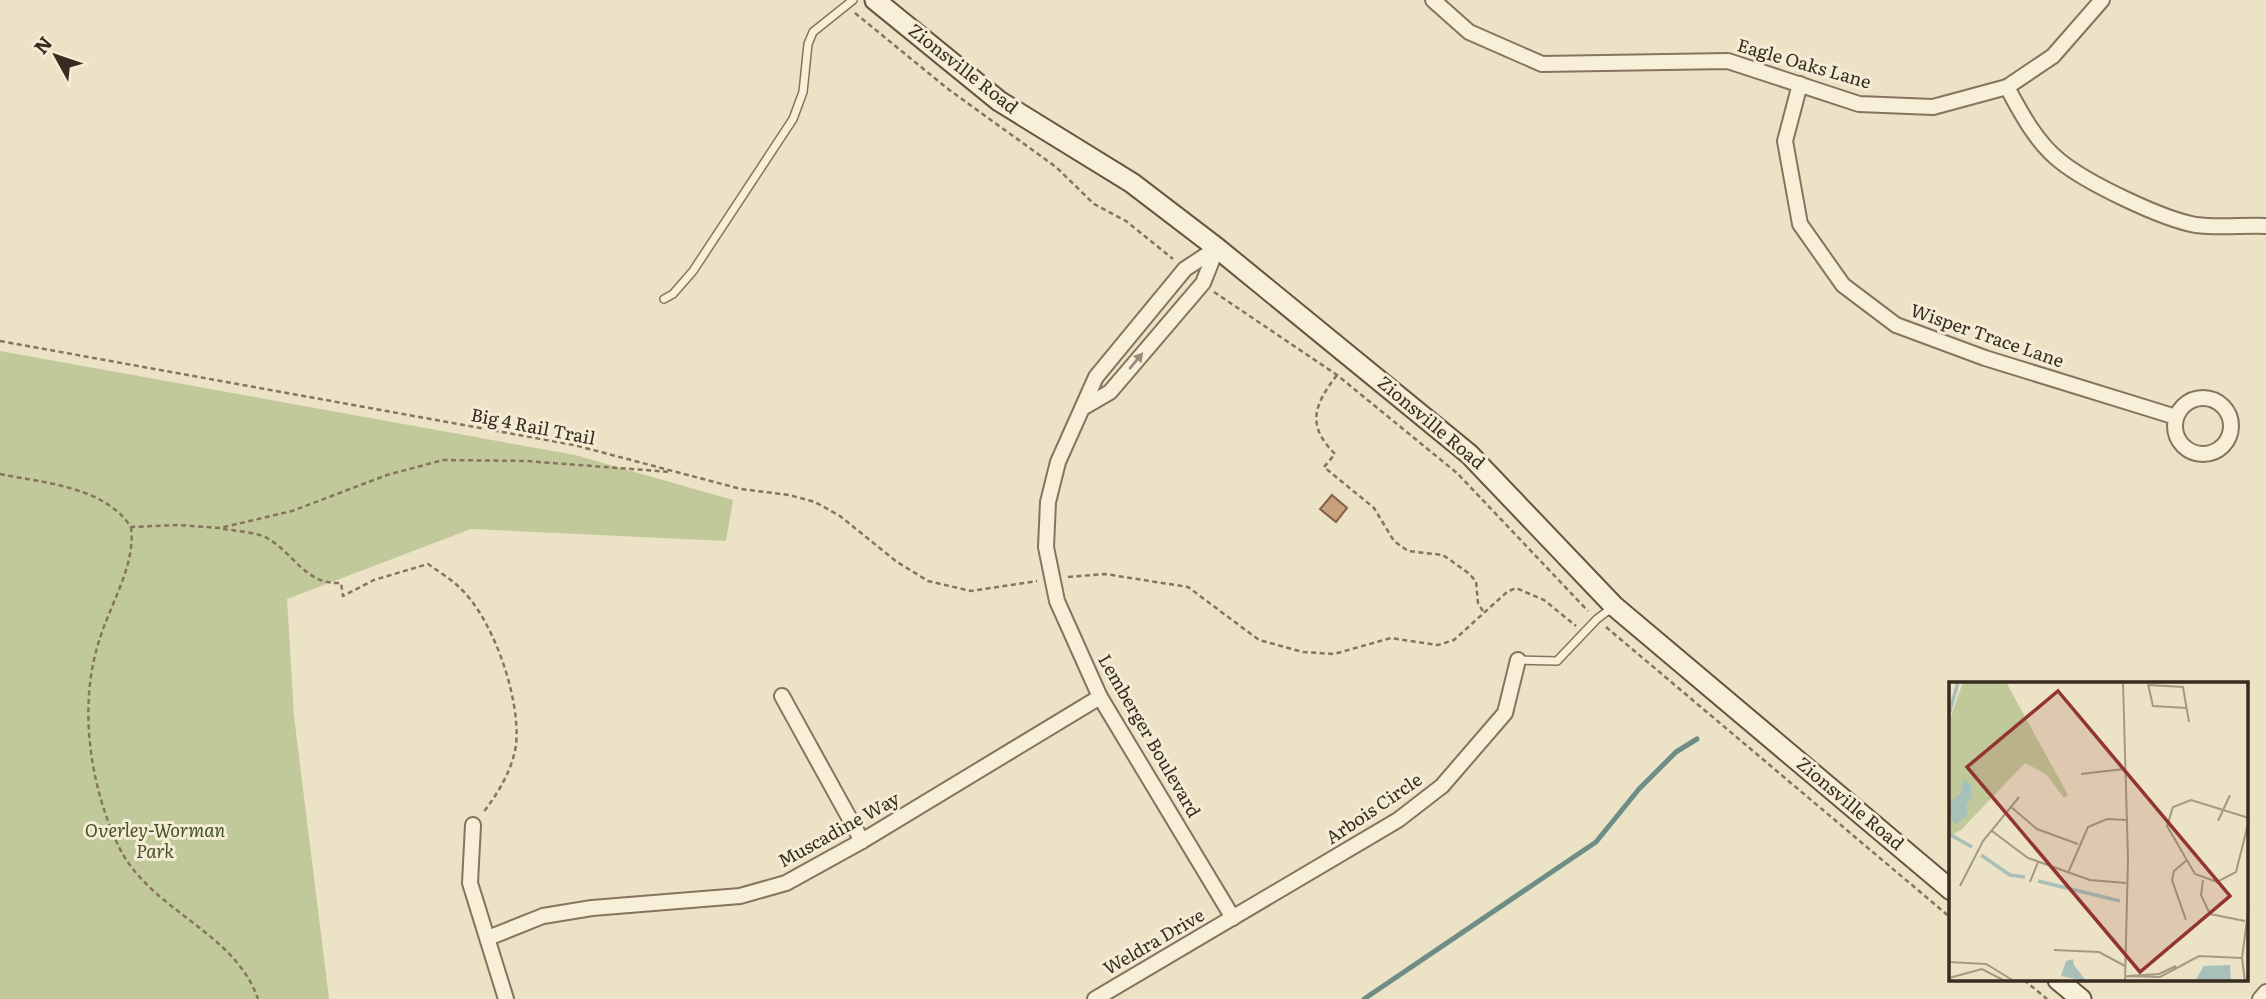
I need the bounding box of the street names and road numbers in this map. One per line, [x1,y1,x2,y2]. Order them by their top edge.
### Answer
street label: Zionsville Road [903,16,1025,119]
street label: Eagle Oaks Lane [1734,31,1874,95]
street label: Wisper Trace Lane [1907,296,2068,374]
street label: Zionsville Road [1372,369,1492,475]
street label: Big 4 Rail Trail [469,400,598,451]
street label: Lemberger Boulevard [1092,648,1208,822]
street label: Zionsville Road [1791,750,1911,856]
street label: Arbois Circle [1320,765,1427,850]
street label: Muscadine Way [772,784,905,873]
street label: Weldra Drive [1098,901,1209,981]

